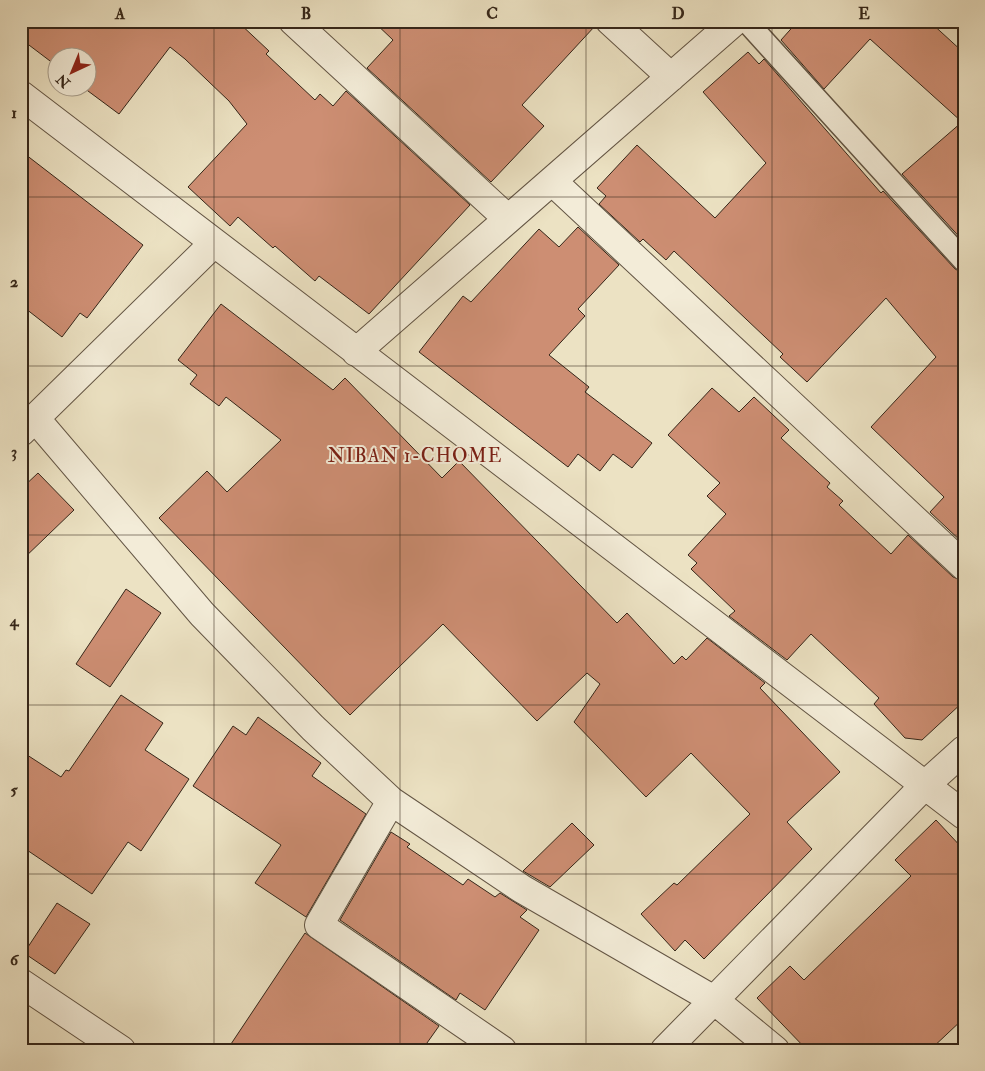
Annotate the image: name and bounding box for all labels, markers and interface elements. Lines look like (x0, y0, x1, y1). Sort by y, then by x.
text: A (114, 4, 126, 24)
text: B (301, 4, 311, 24)
text: C (486, 4, 498, 24)
text: D (671, 4, 685, 24)
text: E (858, 4, 870, 24)
north arrow (48, 48, 98, 98)
text: N (53, 70, 74, 92)
text: 1 (11, 103, 17, 123)
text: 2 (10, 272, 18, 292)
text: 3 (11, 442, 17, 462)
district label: NIBAN 1-CHOME (328, 444, 502, 468)
text: 4 (9, 611, 20, 631)
text: 5 (10, 780, 18, 800)
text: 6 (10, 950, 20, 970)

